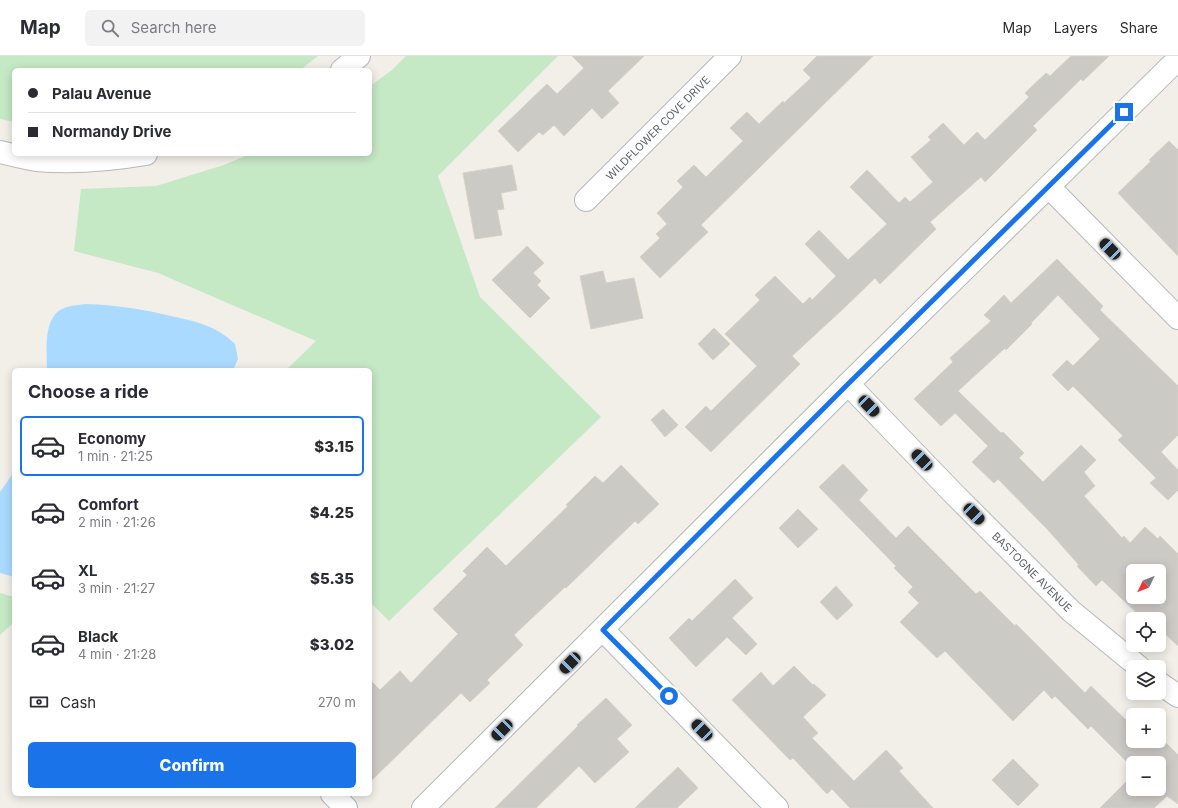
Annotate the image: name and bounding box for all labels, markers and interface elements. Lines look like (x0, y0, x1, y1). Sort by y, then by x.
search box (85, 10, 365, 46)
text: Map (20, 16, 61, 39)
icon: search (99, 17, 121, 39)
text: Search here (131, 18, 216, 37)
text: Map (1003, 19, 1032, 36)
text: Layers (1054, 19, 1098, 36)
text: Share (1120, 19, 1158, 36)
street label: WILDFLOWER COVE DRIVE (603, 73, 713, 183)
text: Palau Avenue (52, 84, 151, 103)
route end (1115, 103, 1133, 121)
text: Normandy Drive (52, 122, 172, 141)
car (1097, 236, 1123, 262)
text: Choose a ride (28, 381, 149, 402)
car (856, 393, 882, 419)
icon: car (30, 428, 66, 464)
text: Economy (78, 429, 146, 448)
text: $3.15 (314, 437, 354, 456)
car (909, 447, 935, 473)
text: 1 min · 21:25 (78, 448, 153, 464)
icon: car (30, 494, 66, 530)
text: Comfort (78, 495, 139, 514)
car (961, 501, 987, 527)
text: $4.25 (310, 503, 354, 522)
text: 2 min · 21:26 (78, 514, 156, 530)
street label: BASTOGNE AVENUE (989, 529, 1075, 615)
icon: car (30, 560, 66, 596)
text: XL (78, 561, 98, 580)
north arrow (1126, 564, 1166, 604)
map controls (1126, 564, 1166, 796)
text: $5.35 (310, 569, 354, 588)
text: 3 min · 21:27 (78, 580, 155, 596)
button: locate (1126, 612, 1166, 652)
icon: car (30, 626, 66, 662)
text: Black (78, 627, 118, 646)
text: $3.02 (310, 635, 354, 654)
text: 4 min · 21:28 (78, 646, 156, 662)
car (557, 650, 583, 676)
button: layers (1126, 660, 1166, 700)
route start (660, 687, 678, 705)
icon: cash (28, 691, 50, 713)
text: Cash (60, 693, 96, 712)
text: 270 m (318, 694, 356, 710)
button: + (1126, 708, 1166, 748)
car (489, 717, 515, 743)
car (689, 717, 715, 743)
button: Confirm (28, 742, 356, 788)
button: − (1126, 756, 1166, 796)

